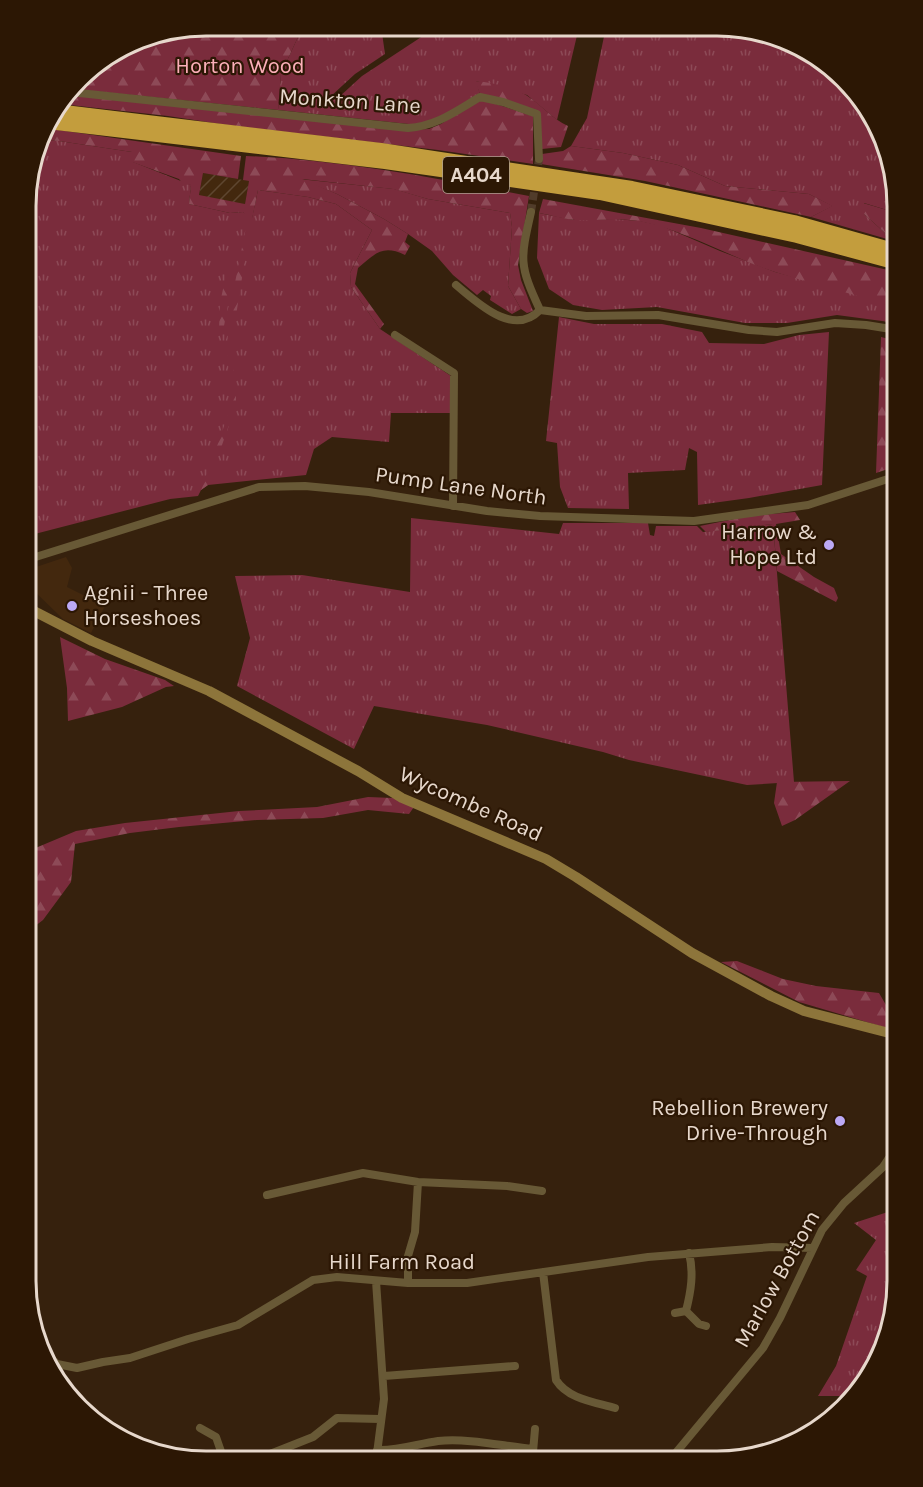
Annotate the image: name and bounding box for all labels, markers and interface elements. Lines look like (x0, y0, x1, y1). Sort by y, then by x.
park label: Horton Wood (175, 53, 305, 79)
street label: Monkton Lane (278, 83, 422, 119)
road number: A404 (443, 157, 509, 193)
street label: Pump Lane North (374, 461, 548, 511)
place label: Harrow & Hope Ltd (721, 519, 817, 570)
marker: Harrow & Hope Ltd (822, 538, 836, 552)
place label: Agnii - Three Horseshoes (84, 580, 208, 631)
marker: Agnii - Three Horseshoes (65, 599, 79, 613)
street label: Wycombe Road (395, 761, 547, 847)
place label: Rebellion Brewery Drive-Through (651, 1095, 828, 1146)
marker: Rebellion Brewery Drive-Through (833, 1114, 847, 1128)
street label: Marlow Bottom (729, 1206, 825, 1352)
street label: Hill Farm Road (329, 1249, 475, 1275)

